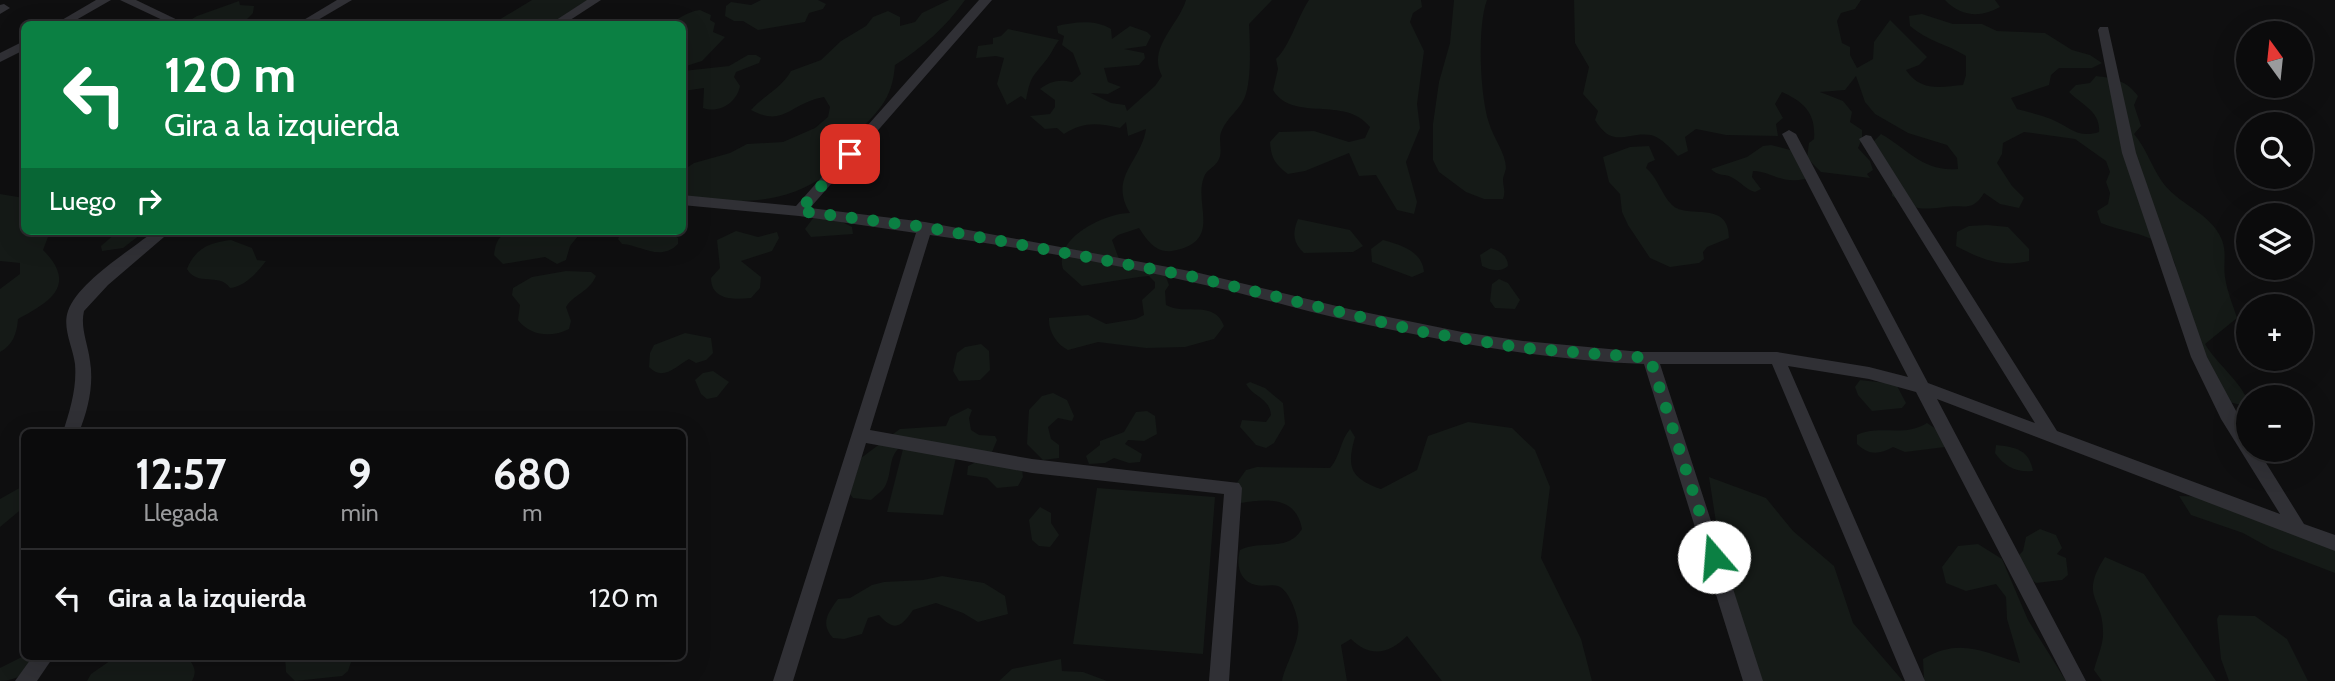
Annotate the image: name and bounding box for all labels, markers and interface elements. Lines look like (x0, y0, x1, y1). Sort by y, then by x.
north arrow (2236, 21, 2314, 98)
map controls (2236, 21, 2313, 462)
text: 120 m (164, 45, 296, 104)
icon: left (49, 49, 140, 140)
text: Gira a la izquierda (164, 105, 399, 144)
button: search (2236, 112, 2313, 189)
pin (820, 124, 880, 184)
icon: arrive (831, 135, 869, 173)
icon: right (130, 182, 168, 220)
text: Luego (49, 185, 116, 217)
button: layers (2236, 203, 2313, 280)
button: + (2236, 294, 2313, 371)
button: − (2236, 385, 2313, 462)
text: 12:57 (135, 448, 226, 500)
text: 9 (348, 448, 371, 500)
text: 680 (493, 448, 572, 500)
text: Llegada (143, 499, 218, 527)
text: min (341, 499, 379, 527)
text: m (522, 499, 542, 527)
position arrow (1677, 520, 1751, 594)
icon: left (49, 579, 87, 617)
text: Gira a la izquierda (108, 582, 306, 614)
text: 120 m (589, 582, 658, 614)

